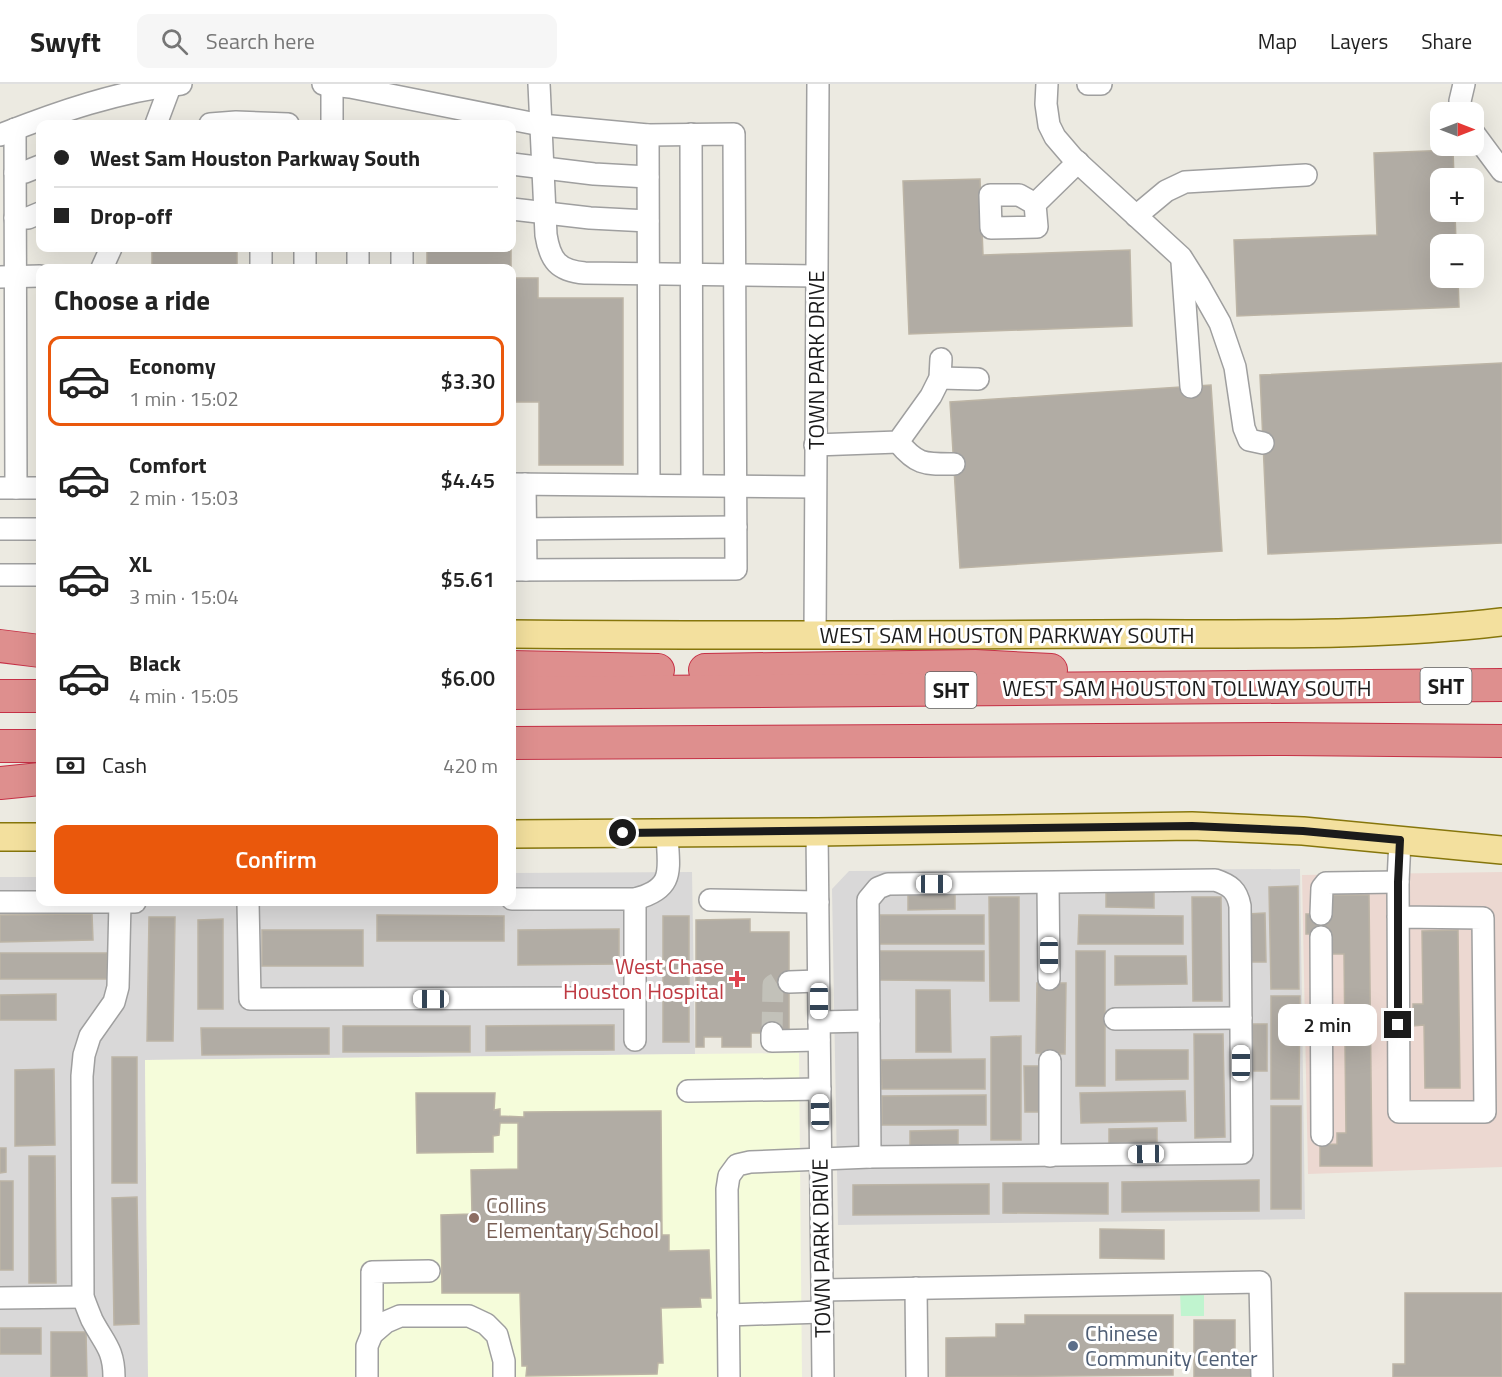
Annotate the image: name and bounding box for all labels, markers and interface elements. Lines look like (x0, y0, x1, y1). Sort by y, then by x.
search box (137, 14, 557, 68)
text: Swyft (30, 20, 101, 63)
text: Search here (206, 24, 315, 58)
icon: search (158, 25, 191, 58)
text: Map (1258, 25, 1297, 57)
text: Layers (1330, 25, 1388, 57)
text: Share (1421, 25, 1472, 57)
north arrow (1430, 102, 1484, 156)
map controls (1430, 102, 1484, 288)
text: West Sam Houston Parkway South (90, 141, 420, 175)
button: + (1430, 168, 1484, 222)
text: Drop-off (90, 199, 172, 233)
button: − (1430, 234, 1484, 288)
street label: TOWN PARK DRIVE (799, 270, 833, 450)
text: Choose a ride (54, 279, 210, 320)
text: Economy (129, 349, 216, 383)
icon: car (57, 354, 111, 408)
text: $3.30 (440, 364, 495, 398)
text: 1 min · 15:02 (129, 383, 239, 414)
text: Comfort (129, 448, 207, 482)
icon: car (57, 453, 111, 507)
text: $4.45 (440, 463, 495, 497)
text: 2 min · 15:03 (129, 482, 239, 513)
text: XL (129, 547, 152, 581)
icon: car (57, 552, 111, 606)
text: $5.61 (440, 562, 495, 596)
text: 3 min · 15:04 (129, 581, 239, 612)
street label: WEST SAM HOUSTON PARKWAY SOUTH (819, 618, 1195, 652)
text: Black (129, 646, 181, 680)
icon: car (57, 651, 111, 705)
text: $6.00 (440, 661, 495, 695)
road number: SHT (1420, 668, 1472, 704)
street label: WEST SAM HOUSTON TOLLWAY SOUTH (1002, 671, 1372, 705)
road number: SHT (926, 672, 976, 708)
text: 4 min · 15:05 (129, 680, 239, 711)
text: Cash (102, 748, 147, 782)
icon: cash (54, 749, 87, 782)
text: 420 m (443, 750, 498, 781)
route start (609, 819, 636, 846)
button: Confirm (54, 825, 498, 894)
car (916, 875, 952, 893)
car (1040, 937, 1058, 973)
place label: West Chase Houston Hospital (563, 949, 724, 1008)
marker: West Chase Houston Hospital (728, 970, 746, 988)
car (810, 983, 828, 1019)
car (413, 990, 449, 1008)
callout: 2 min (1278, 1004, 1377, 1046)
text: 2 min (1303, 1009, 1352, 1040)
route end (1384, 1011, 1411, 1038)
car (1232, 1045, 1250, 1081)
car (811, 1094, 829, 1130)
car (1128, 1145, 1164, 1163)
street label: TOWN PARK DRIVE (802, 1158, 840, 1338)
place label: Collins Elementary School (486, 1188, 659, 1247)
marker: Collins Elementary School (467, 1211, 481, 1225)
place label: Chinese Community Center (1085, 1316, 1258, 1375)
marker: Chinese Community Center (1066, 1339, 1080, 1353)

